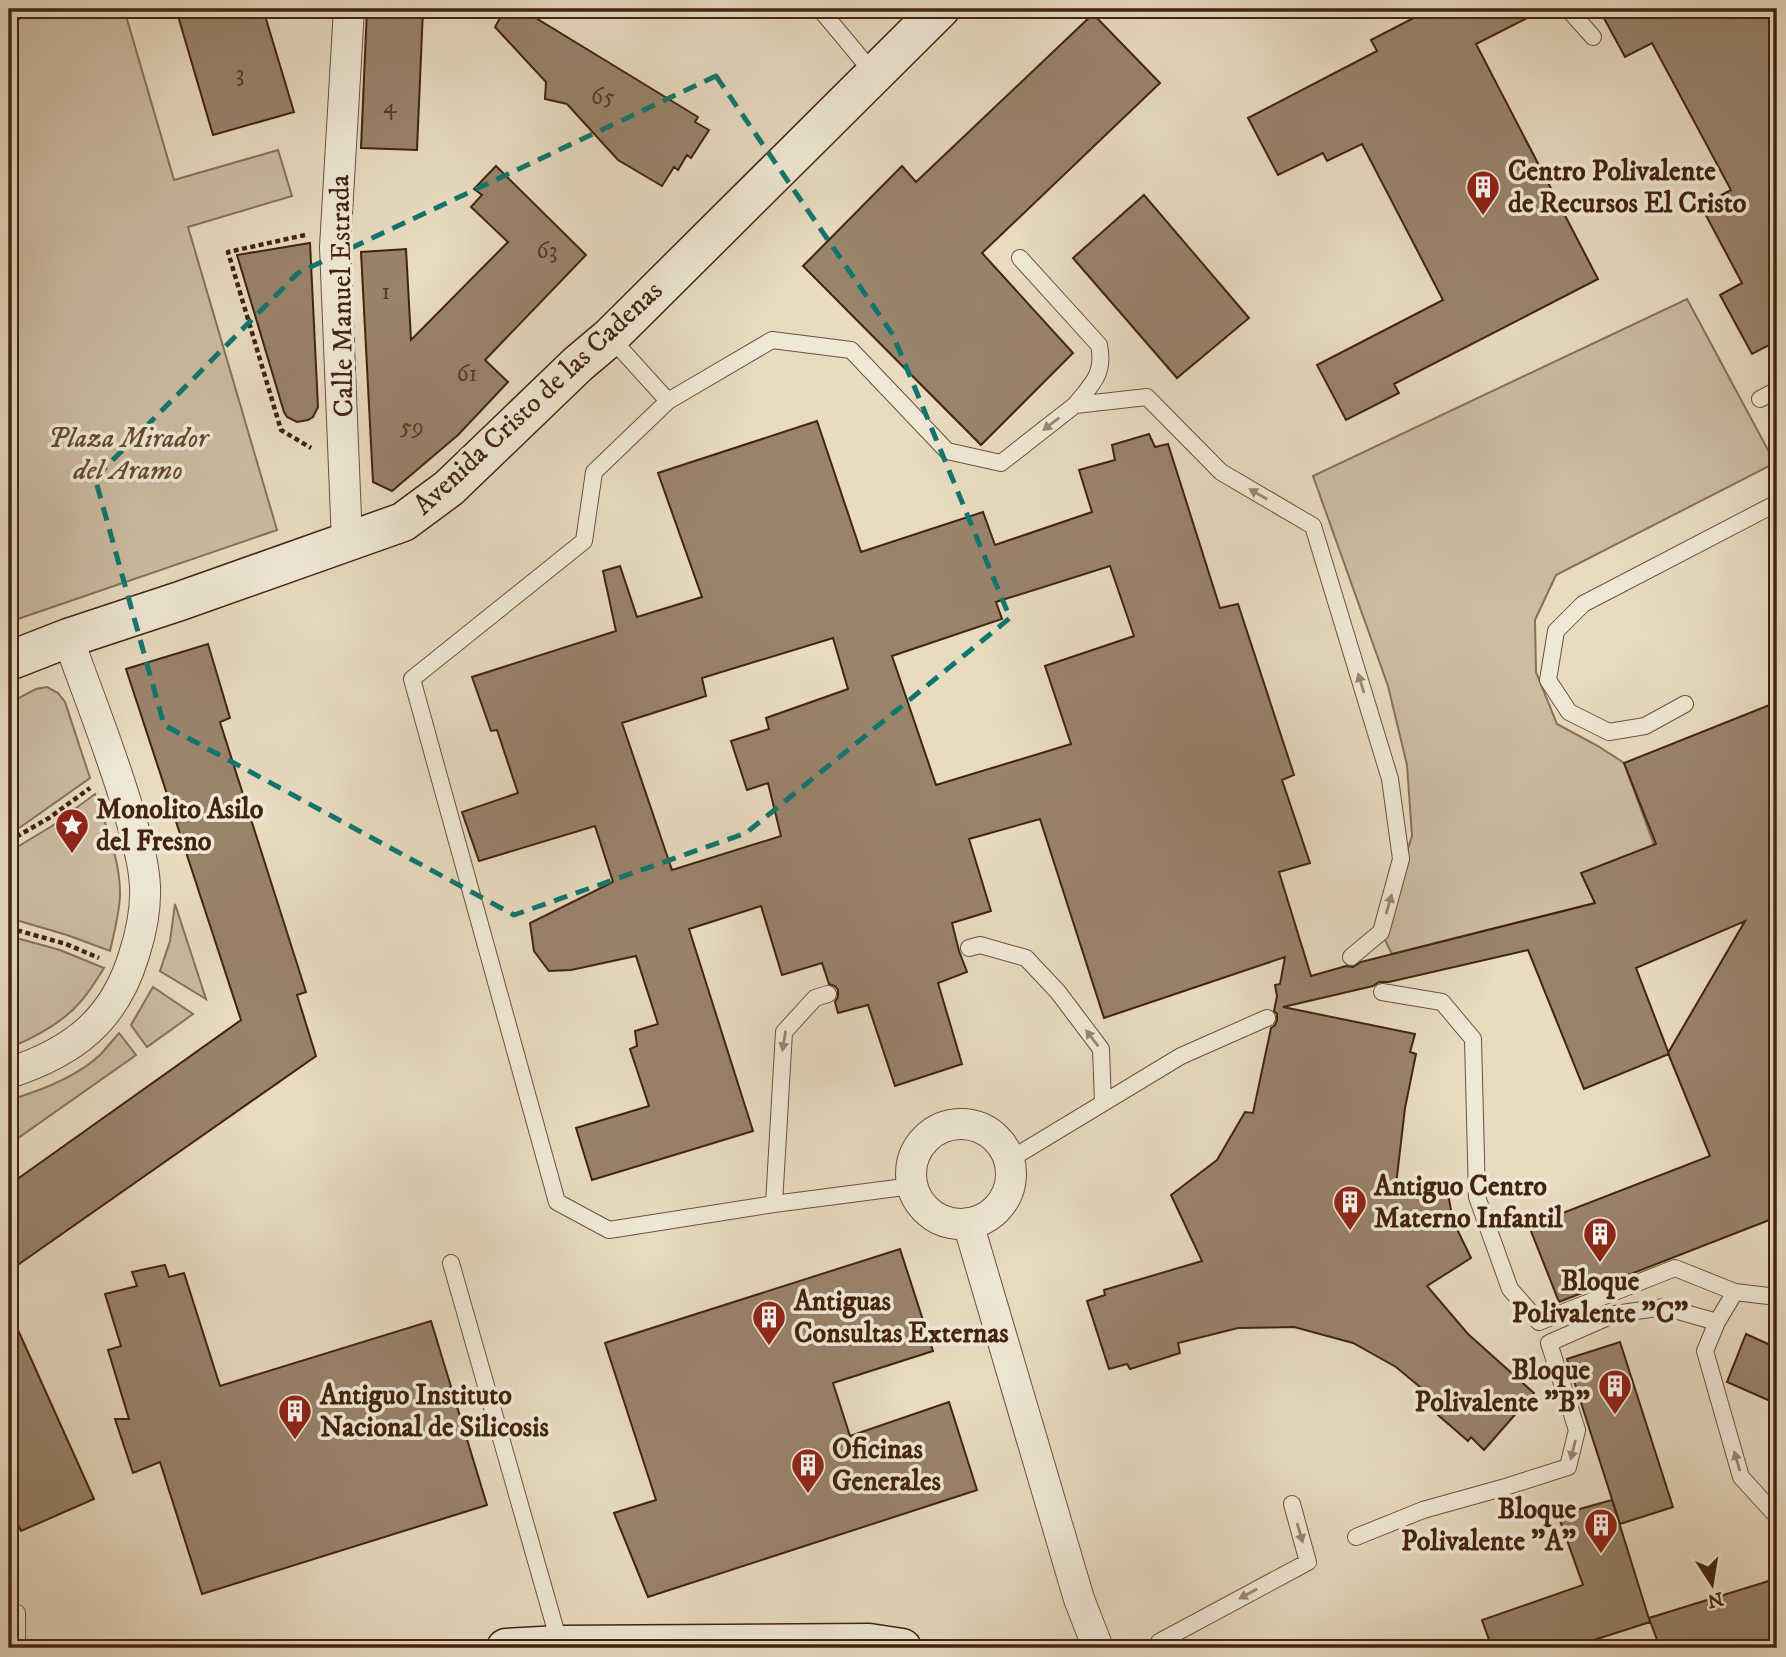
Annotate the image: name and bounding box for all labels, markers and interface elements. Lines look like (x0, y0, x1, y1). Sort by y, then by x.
house number: 3 (236, 59, 244, 89)
house number: 65 (591, 82, 615, 112)
house number: 4 (383, 91, 398, 121)
place label: Centro Polivalente de Recursos El Cristo (1508, 154, 1747, 221)
building icon: Centro Polivalente de Recursos El Cristo (1464, 168, 1502, 217)
street label: Calle Manuel Estrada (322, 174, 362, 418)
house number: 63 (536, 236, 558, 266)
street label: Avenida Cristo de las Cadenas (406, 273, 670, 523)
house number: 1 (382, 277, 390, 307)
house number: 61 (456, 359, 478, 389)
house number: 59 (400, 412, 424, 442)
one-way arrow (1042, 417, 1060, 432)
park label: Plaza Mirador del Aramo (48, 421, 210, 488)
one-way arrow (1249, 488, 1268, 500)
one-way arrow (1355, 672, 1365, 693)
place label: Monolito Asilo del Fresno (96, 792, 264, 859)
place icon: Monolito Asilo del Fresno (53, 806, 91, 855)
one-way arrow (1384, 893, 1394, 914)
one-way arrow (1085, 1029, 1100, 1047)
one-way arrow (778, 1030, 789, 1052)
place label: Antiguo Centro Materno Infantil (1373, 1169, 1563, 1236)
building icon: Antiguo Centro Materno Infantil (1331, 1183, 1369, 1232)
building icon: Bloque Polivalente "C" (1581, 1215, 1619, 1264)
place label: Bloque Polivalente "C" (1512, 1264, 1688, 1331)
place label: Antiguas Consultas Externas (793, 1284, 1009, 1351)
building icon: Antiguas Consultas Externas (750, 1298, 788, 1347)
place label: Bloque Polivalente "B" (1414, 1353, 1590, 1420)
building icon: Bloque Polivalente "B" (1596, 1367, 1634, 1416)
place label: Antiguo Instituto Nacional de Silicosis (319, 1378, 549, 1445)
building icon: Antiguo Instituto Nacional de Silicosis (276, 1392, 314, 1441)
place label: Oficinas Generales (832, 1432, 942, 1499)
one-way arrow (1567, 1439, 1578, 1461)
building icon: Oficinas Generales (789, 1446, 827, 1495)
one-way arrow (1731, 1450, 1741, 1471)
place label: Bloque Polivalente "A" (1401, 1492, 1576, 1559)
building icon: Bloque Polivalente "A" (1582, 1506, 1620, 1555)
one-way arrow (1295, 1523, 1305, 1544)
north arrow (1678, 1548, 1748, 1618)
text: N (1705, 1586, 1725, 1612)
one-way arrow (1238, 1589, 1258, 1600)

